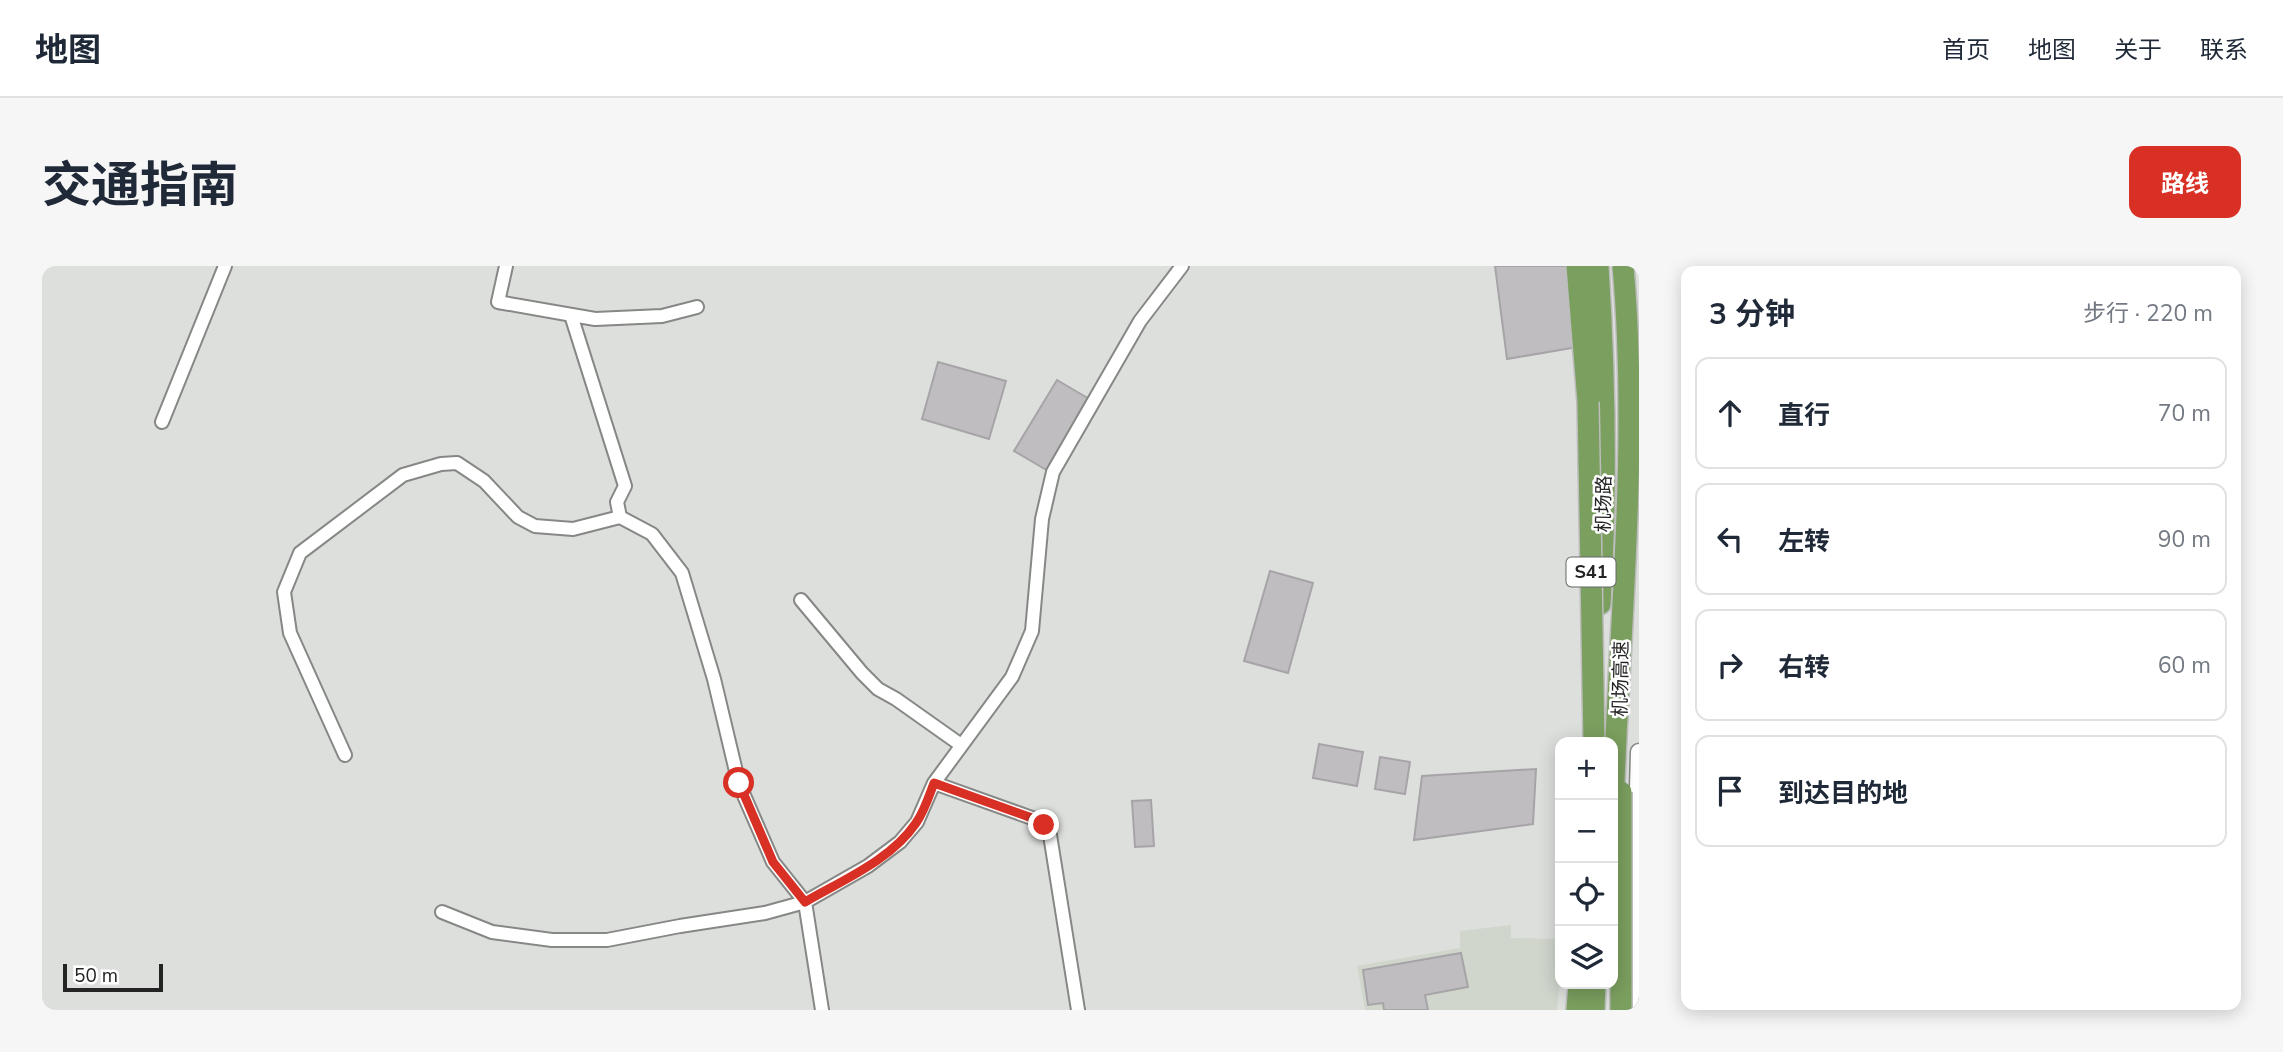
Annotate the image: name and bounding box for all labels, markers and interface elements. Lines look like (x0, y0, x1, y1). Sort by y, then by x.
text: 地图 (35, 28, 101, 73)
text: 首页 (1942, 34, 1990, 66)
text: 地图 (2028, 34, 2076, 66)
text: 关于 (2114, 34, 2162, 66)
text: 联系 (2200, 34, 2248, 66)
button: 路线 (2129, 146, 2241, 218)
text: 交通指南 (42, 152, 238, 219)
text: 3 分钟 (1709, 294, 1795, 335)
text: 步行 · 220 m (2083, 298, 2213, 329)
icon: ahead (1711, 394, 1749, 432)
text: 直行 (1778, 398, 1830, 433)
text: 70 m (2158, 398, 2211, 429)
street label: 机场路 (1591, 475, 1617, 533)
icon: left (1711, 520, 1749, 558)
text: 左转 (1778, 524, 1830, 559)
text: 90 m (2158, 524, 2211, 555)
road number: S41 (1566, 558, 1616, 586)
street label: 机场高速 (1607, 641, 1635, 717)
icon: right (1711, 646, 1749, 684)
text: 右转 (1778, 650, 1830, 685)
text: 60 m (2158, 650, 2211, 681)
map controls (1555, 737, 1618, 989)
button: + (1555, 737, 1618, 800)
route start (723, 767, 754, 798)
icon: arrive (1711, 772, 1749, 810)
text: 到达目的地 (1778, 776, 1908, 811)
button: − (1555, 800, 1618, 863)
route end (1028, 809, 1059, 840)
button: locate (1555, 863, 1618, 926)
button: layers (1555, 926, 1618, 989)
scale bar (63, 961, 163, 993)
text: 50 m (74, 963, 118, 989)

